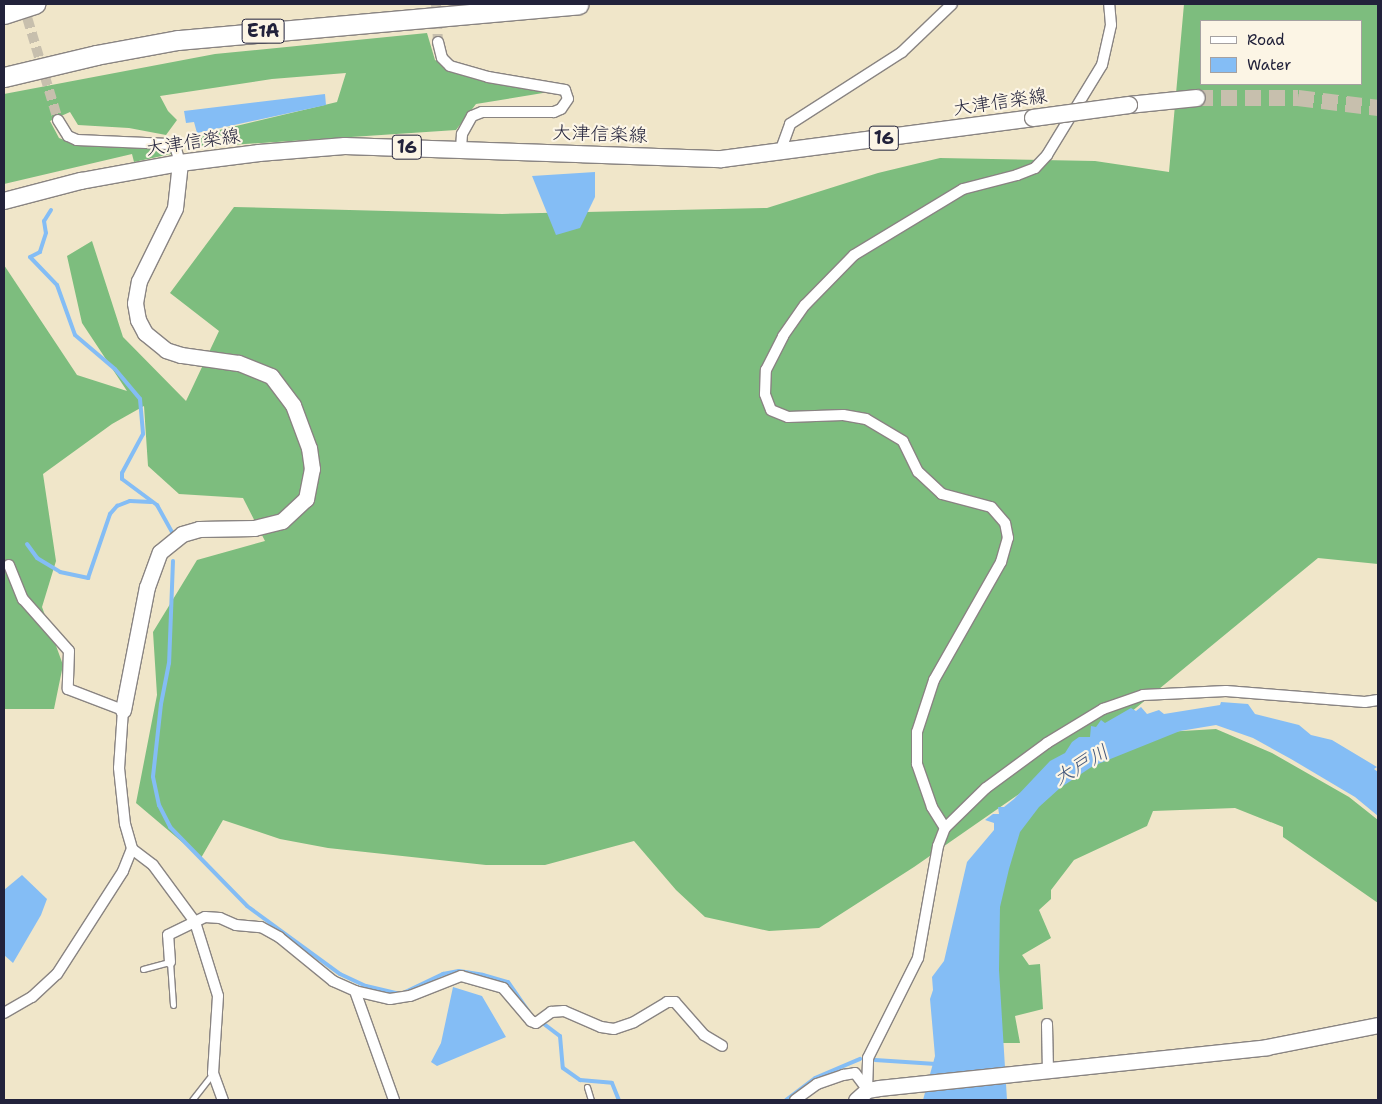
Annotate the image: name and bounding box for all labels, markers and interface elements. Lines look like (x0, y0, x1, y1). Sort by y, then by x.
road number: E1A (240, 16, 286, 46)
legend (1200, 20, 1362, 85)
text: Road (1247, 30, 1285, 50)
text: Water (1247, 55, 1291, 75)
street label: 大津信楽線 (951, 84, 1049, 120)
street label: 大津信楽線 (552, 121, 648, 147)
road number: 16 (868, 122, 900, 154)
street label: 大津信楽線 (144, 124, 242, 160)
road number: 16 (391, 132, 423, 162)
water label: 大戸川 (1049, 740, 1113, 790)

